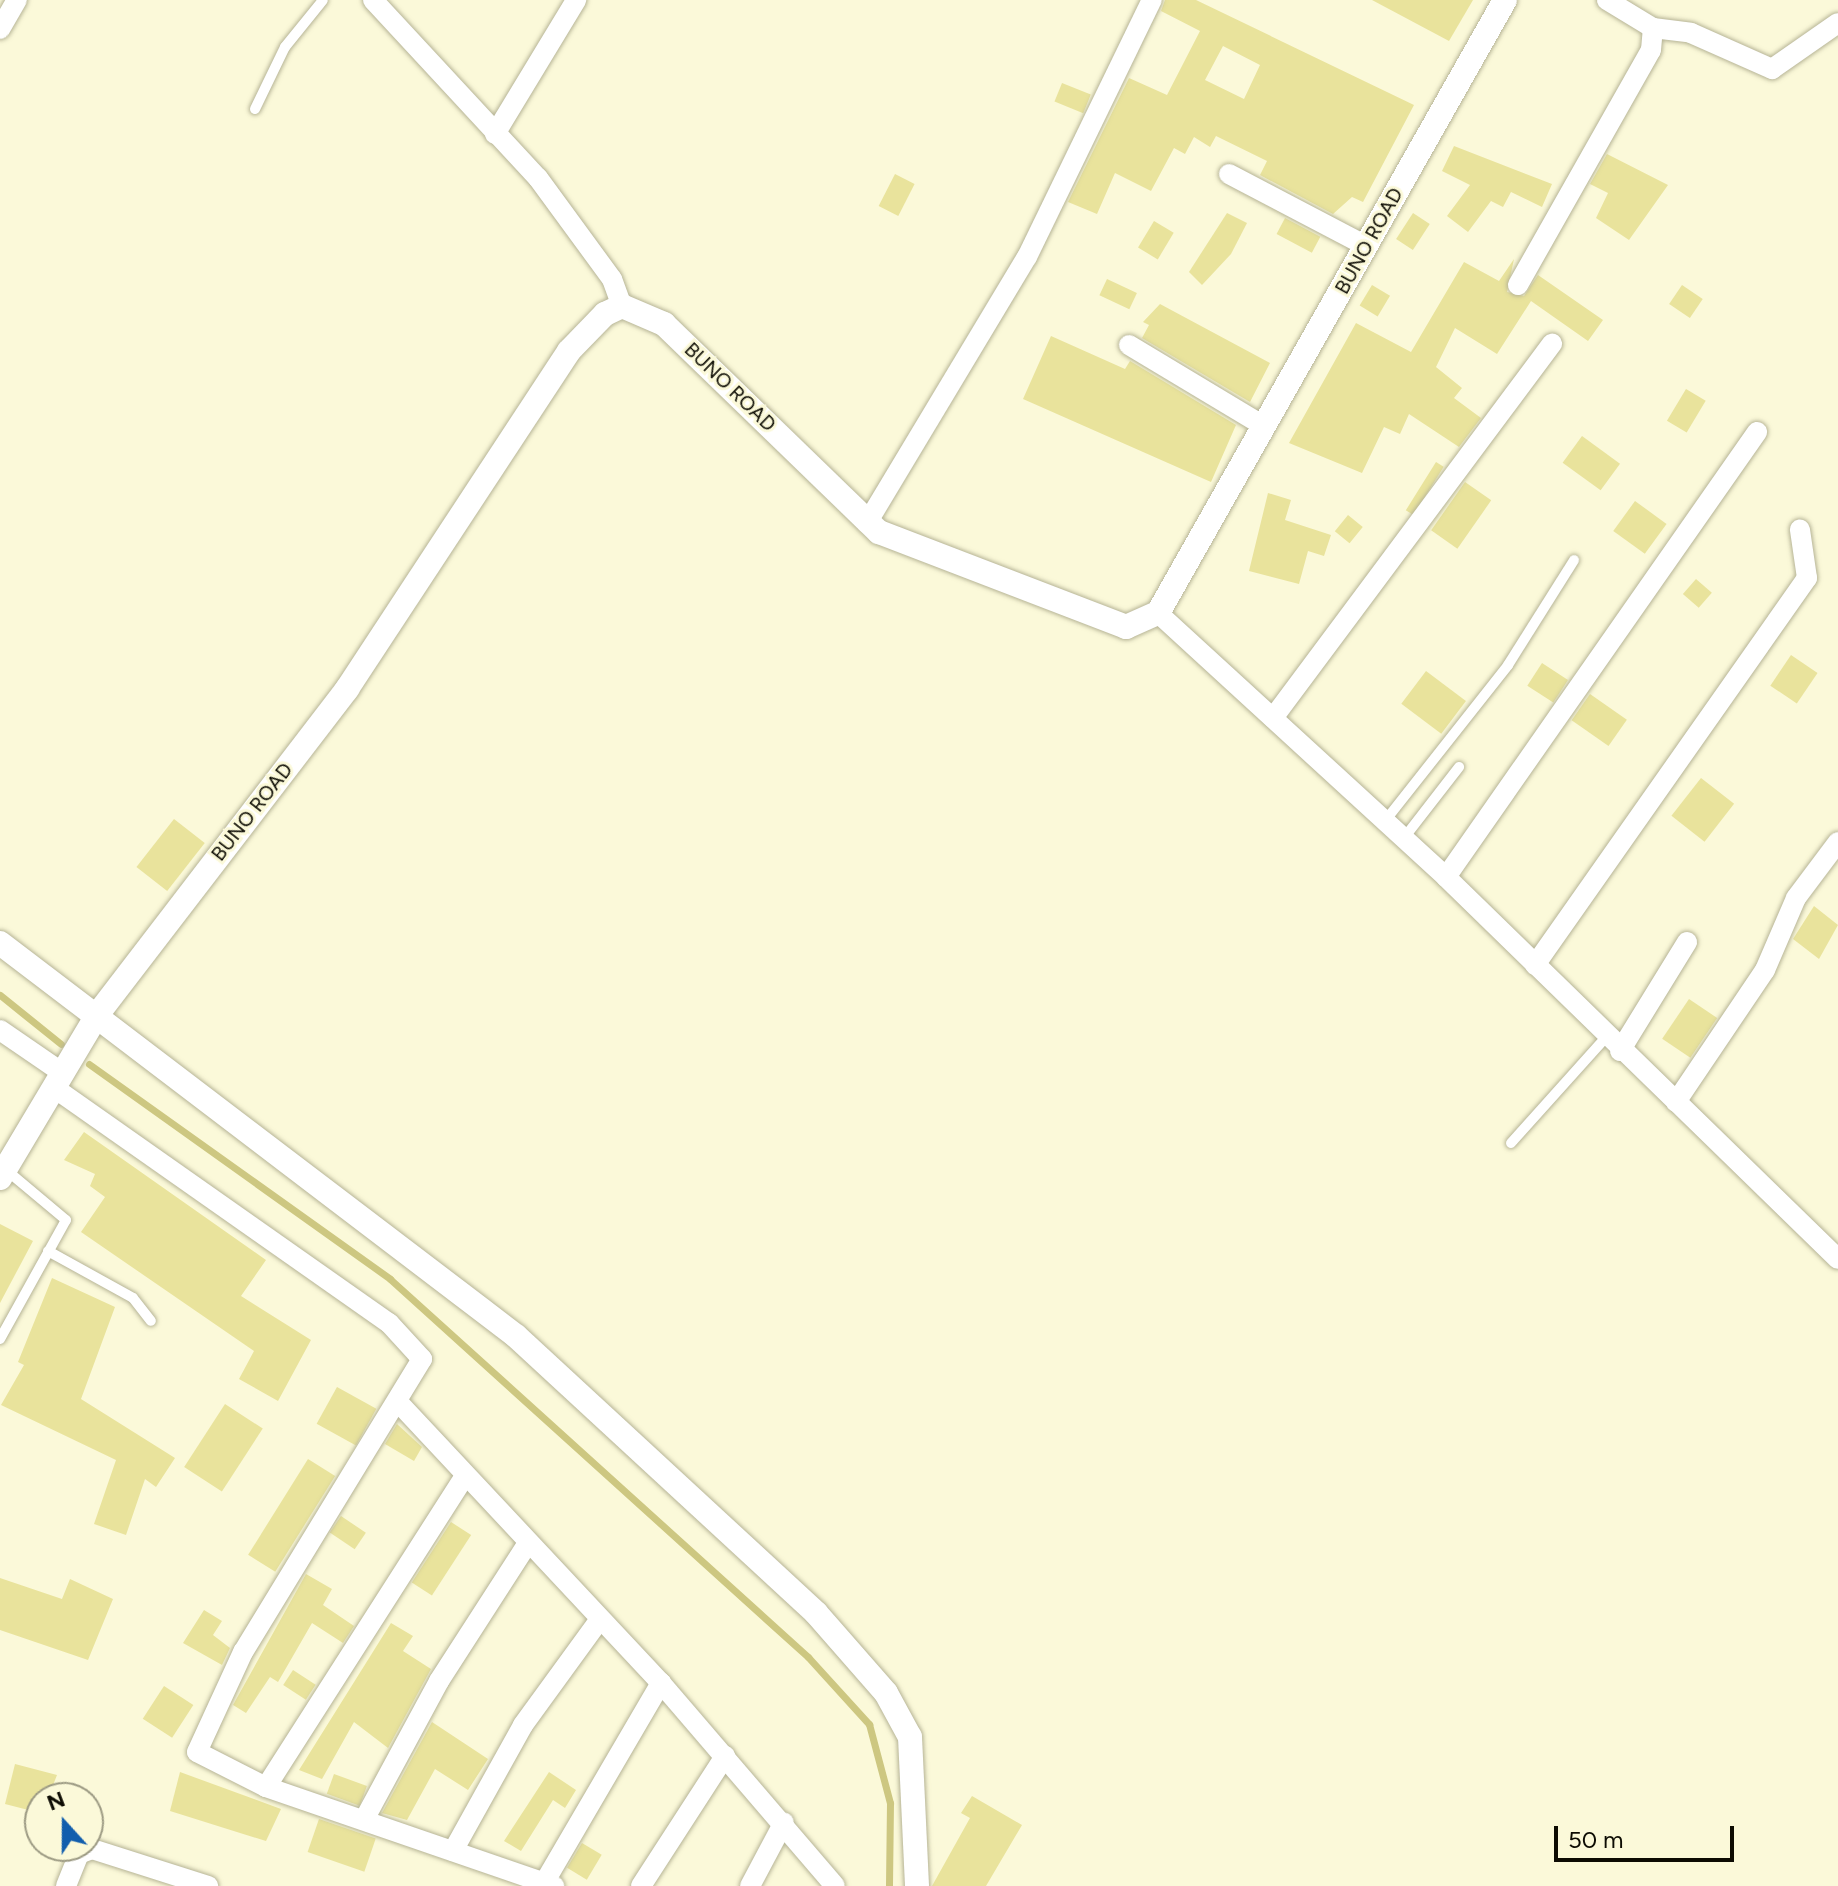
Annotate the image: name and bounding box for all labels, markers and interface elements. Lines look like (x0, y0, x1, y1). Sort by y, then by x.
street label: BUNO ROAD (1330, 184, 1408, 298)
street label: BUNO ROAD (679, 338, 781, 436)
street label: BUNO ROAD (206, 758, 298, 866)
north arrow (24, 1782, 104, 1862)
text: N (43, 1785, 69, 1817)
scale bar (1558, 1810, 1738, 1860)
text: 50 m (1568, 1825, 1624, 1854)

